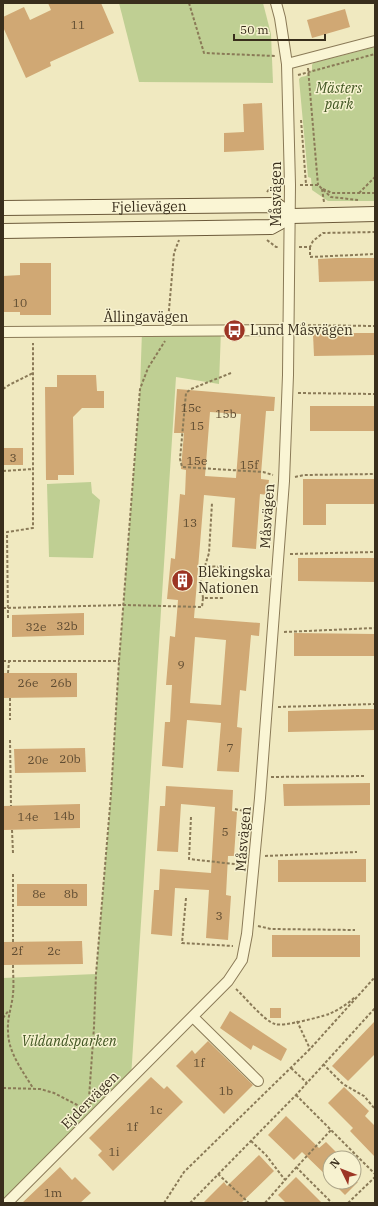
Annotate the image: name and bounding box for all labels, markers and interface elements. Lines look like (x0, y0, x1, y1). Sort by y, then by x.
scale bar (234, 16, 325, 42)
house number: 11 (71, 17, 85, 32)
text: 50 m (240, 22, 269, 37)
park label: Mästers park (315, 79, 363, 113)
street label: Måsvägen (267, 161, 285, 227)
street label: Fjelievägen (111, 197, 187, 216)
house number: 10 (13, 295, 27, 310)
street label: Ällingavägen (103, 308, 189, 326)
bus stop icon: Lund Måsvägen (221, 317, 247, 343)
place label: Lund Måsvägen (250, 321, 353, 339)
house number: 15c (181, 400, 201, 415)
house number: 15b (215, 406, 237, 421)
house number: 15 (190, 418, 204, 433)
house number: 3 (9, 450, 17, 465)
house number: 15e (187, 453, 207, 468)
house number: 15f (240, 457, 259, 472)
street label: Måsvägen (256, 483, 278, 549)
house number: 13 (183, 515, 197, 530)
place label: Blekingska Nationen (198, 563, 271, 597)
building icon: Blekingska Nationen (170, 567, 196, 593)
house number: 32b (56, 618, 78, 633)
house number: 32e (26, 619, 46, 634)
house number: 9 (177, 657, 185, 672)
house number: 26e (18, 675, 38, 690)
house number: 26b (50, 675, 72, 690)
house number: 7 (226, 740, 234, 755)
house number: 20b (59, 751, 81, 766)
house number: 20e (28, 752, 48, 767)
street label: Måsvägen (231, 806, 255, 872)
house number: 14b (53, 808, 75, 823)
house number: 14e (18, 809, 38, 824)
house number: 5 (221, 824, 229, 839)
house number: 8e (32, 886, 46, 901)
house number: 8b (64, 886, 78, 901)
house number: 3 (215, 908, 223, 923)
house number: 2f (11, 943, 24, 958)
house number: 2c (47, 943, 61, 958)
park label: Vildandsparken (21, 1032, 117, 1050)
house number: 1f (193, 1055, 206, 1070)
street label: Ejdervägen (57, 1067, 123, 1133)
house number: 1b (219, 1083, 233, 1098)
house number: 1c (149, 1102, 163, 1117)
house number: 1f (126, 1119, 139, 1134)
house number: 1i (109, 1144, 120, 1159)
north arrow (322, 1150, 362, 1190)
text: N (327, 1155, 343, 1171)
house number: 1m (44, 1185, 63, 1200)

